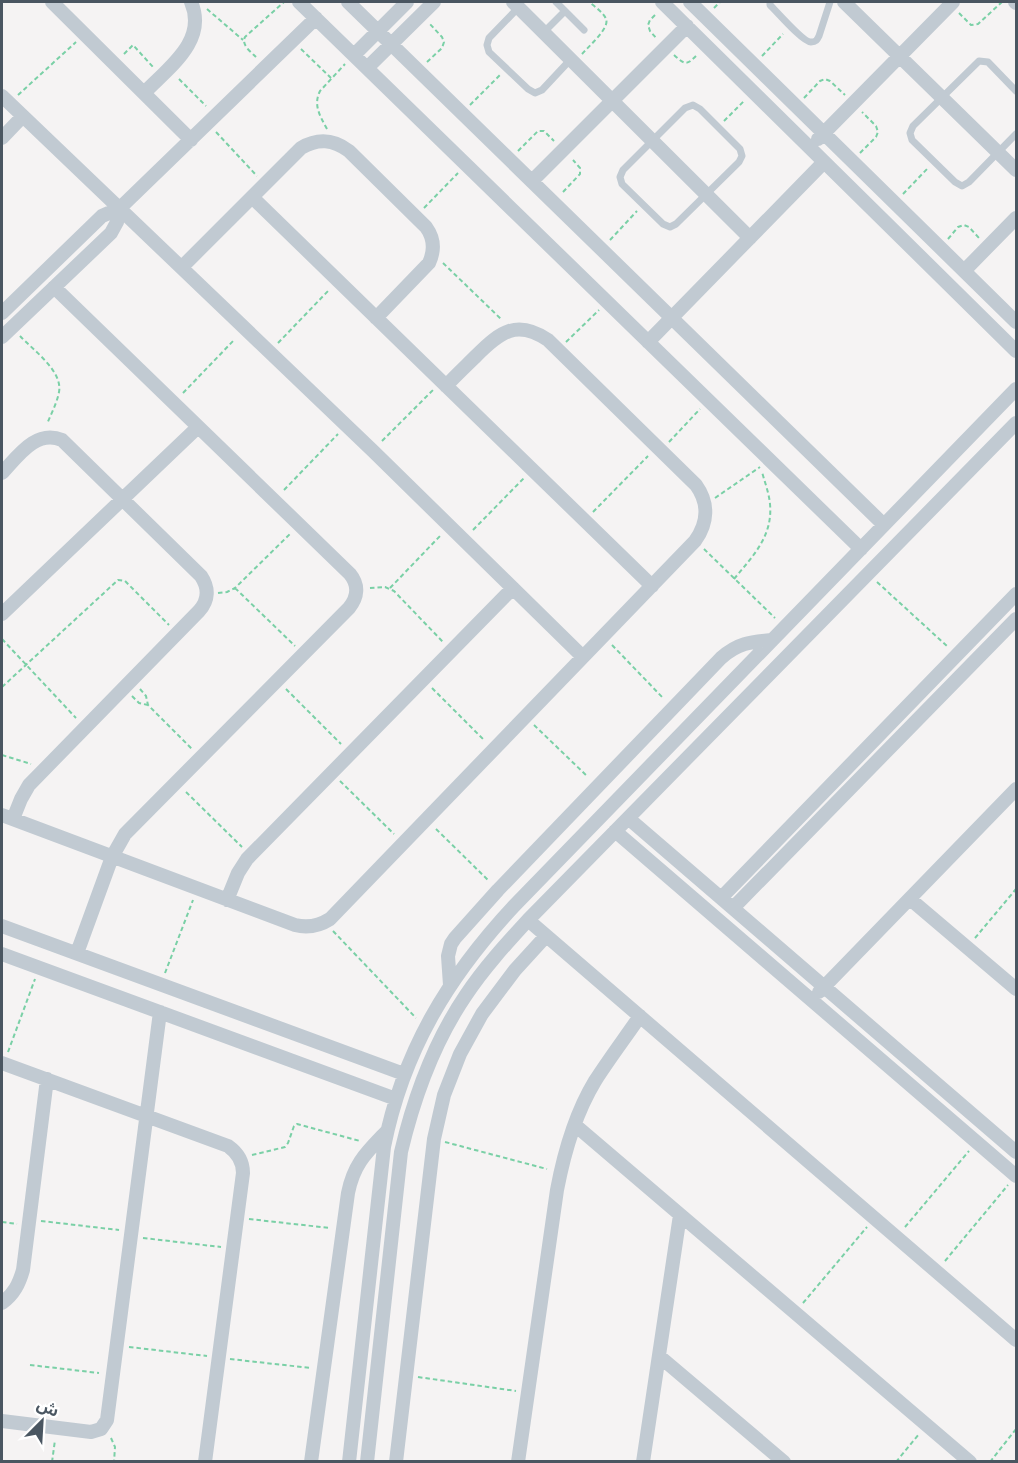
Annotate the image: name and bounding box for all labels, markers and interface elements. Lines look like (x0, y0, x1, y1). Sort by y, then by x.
north arrow (12, 1391, 72, 1451)
text: ش (34, 1395, 62, 1421)

